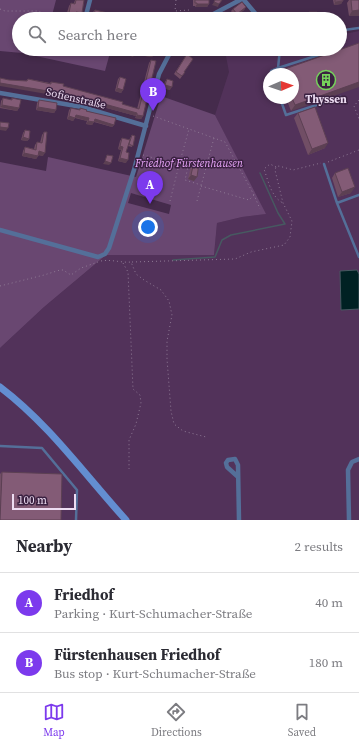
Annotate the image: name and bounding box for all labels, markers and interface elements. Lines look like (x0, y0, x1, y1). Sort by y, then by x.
search box (12, 12, 347, 56)
icon: search (26, 23, 48, 45)
text: Search here (58, 24, 137, 45)
north arrow (263, 68, 299, 104)
building icon: Thyssen (315, 69, 337, 91)
pin: B (140, 78, 166, 111)
street label: Sofienstraße (44, 84, 108, 113)
place label: Thyssen (305, 92, 347, 107)
park label: Friedhof Fürstenhausen (134, 156, 244, 171)
pin: A (137, 171, 163, 204)
your location (138, 217, 158, 237)
scale bar (12, 492, 76, 511)
text: 100 m (18, 493, 47, 508)
text: Nearby (16, 534, 72, 558)
text: 2 results (295, 538, 343, 555)
text: Friedhof (54, 584, 114, 605)
text: A (25, 594, 33, 611)
text: 40 m (315, 594, 343, 611)
text: Parking · Kurt-Schumacher-Straße (54, 605, 253, 622)
text: Fürstenhausen Friedhof (54, 644, 220, 665)
text: B (25, 654, 33, 671)
text: 180 m (309, 654, 343, 671)
text: Bus stop · Kurt-Schumacher-Straße (54, 665, 256, 682)
tab: Map (43, 701, 65, 740)
tab: Directions (151, 701, 202, 740)
tab: Saved (288, 701, 316, 740)

